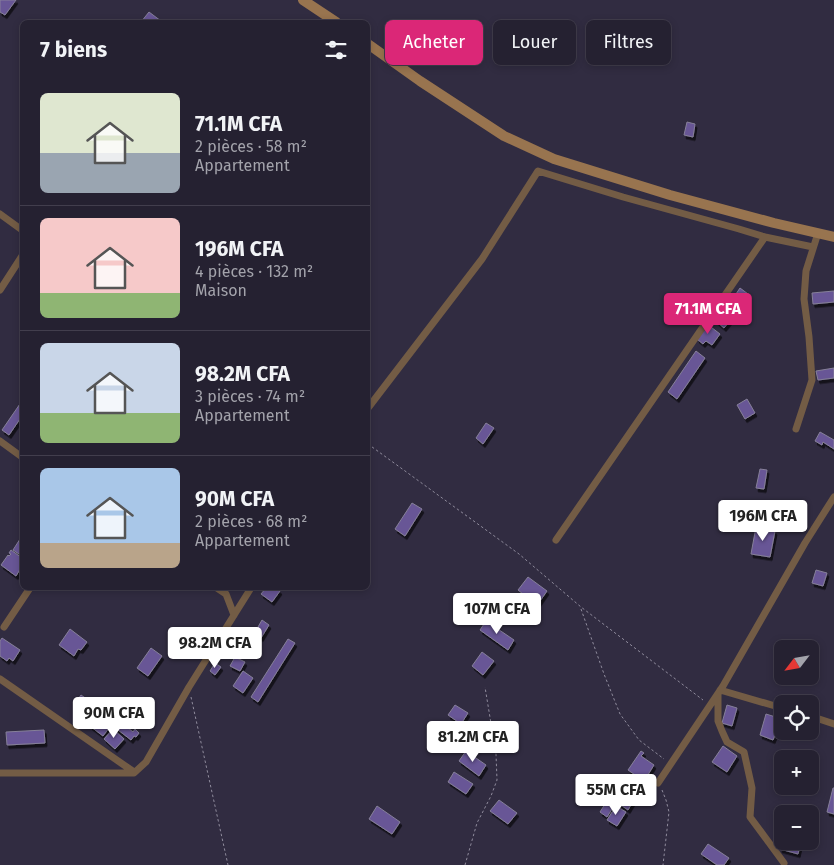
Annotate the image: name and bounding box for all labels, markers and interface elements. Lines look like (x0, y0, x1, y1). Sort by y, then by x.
chip: Acheter (385, 20, 483, 65)
chip: Louer (493, 20, 576, 65)
chip: Filtres (586, 20, 671, 65)
icon: filters (322, 36, 350, 64)
text: 7 biens (40, 37, 107, 63)
text: 71.1M CFA (195, 111, 282, 137)
icon: home (80, 113, 140, 173)
text: 2 pièces · 58 m² (195, 137, 307, 156)
text: Appartement (195, 156, 290, 175)
text: 196M CFA (195, 236, 283, 262)
icon: home (80, 238, 140, 298)
text: 4 pièces · 132 m² (195, 262, 313, 281)
text: Maison (195, 281, 247, 300)
pin: 71.1M CFA (651, 292, 765, 335)
text: 71.1M CFA (675, 299, 741, 318)
text: 98.2M CFA (195, 361, 290, 387)
icon: home (80, 363, 140, 423)
text: 3 pièces · 74 m² (195, 387, 305, 406)
text: Appartement (195, 406, 290, 425)
text: 90M CFA (195, 486, 274, 512)
icon: home (80, 488, 140, 548)
pin: 196M CFA (711, 500, 815, 542)
text: 196M CFA (729, 506, 797, 525)
text: 2 pièces · 68 m² (195, 512, 307, 531)
text: Appartement (195, 531, 290, 550)
pin: 107M CFA (445, 592, 549, 635)
text: 107M CFA (464, 599, 530, 618)
pin: 98.2M CFA (158, 626, 272, 669)
text: 98.2M CFA (179, 633, 251, 652)
north arrow (774, 640, 819, 685)
map controls (774, 640, 819, 850)
button: locate (774, 695, 819, 740)
pin: 90M CFA (68, 696, 160, 739)
text: 90M CFA (84, 703, 144, 722)
pin: 81.2M CFA (416, 720, 530, 763)
text: 81.2M CFA (438, 727, 508, 746)
button: + (774, 750, 819, 795)
pin: 55M CFA (570, 774, 662, 816)
text: 55M CFA (586, 780, 646, 799)
button: − (774, 805, 819, 850)

